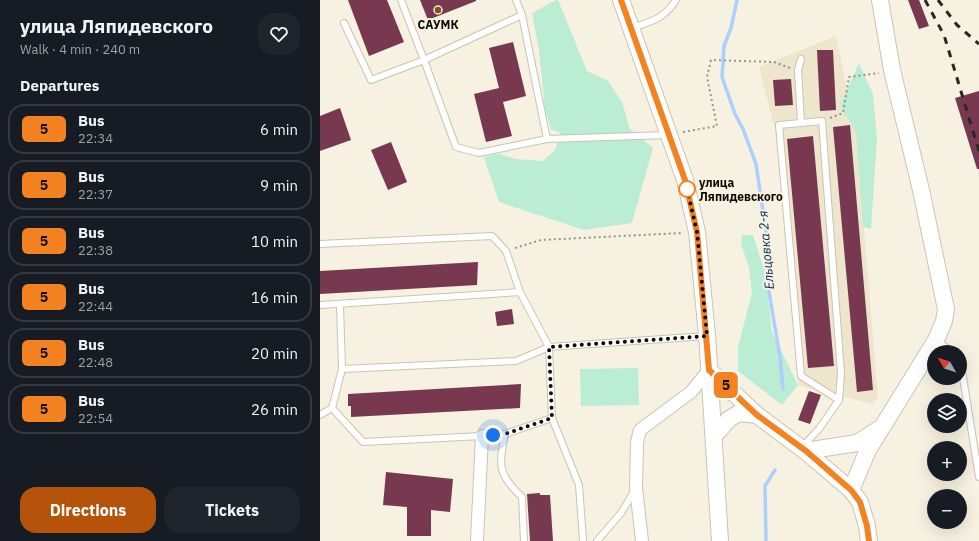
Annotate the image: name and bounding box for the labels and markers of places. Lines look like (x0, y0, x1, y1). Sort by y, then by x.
marker: САУМК (433, 5, 443, 15)
place label: САУМК (417, 17, 459, 32)
place label: улица Ляпидевского (699, 175, 783, 204)
marker: улица Ляпидевского (678, 180, 696, 198)

